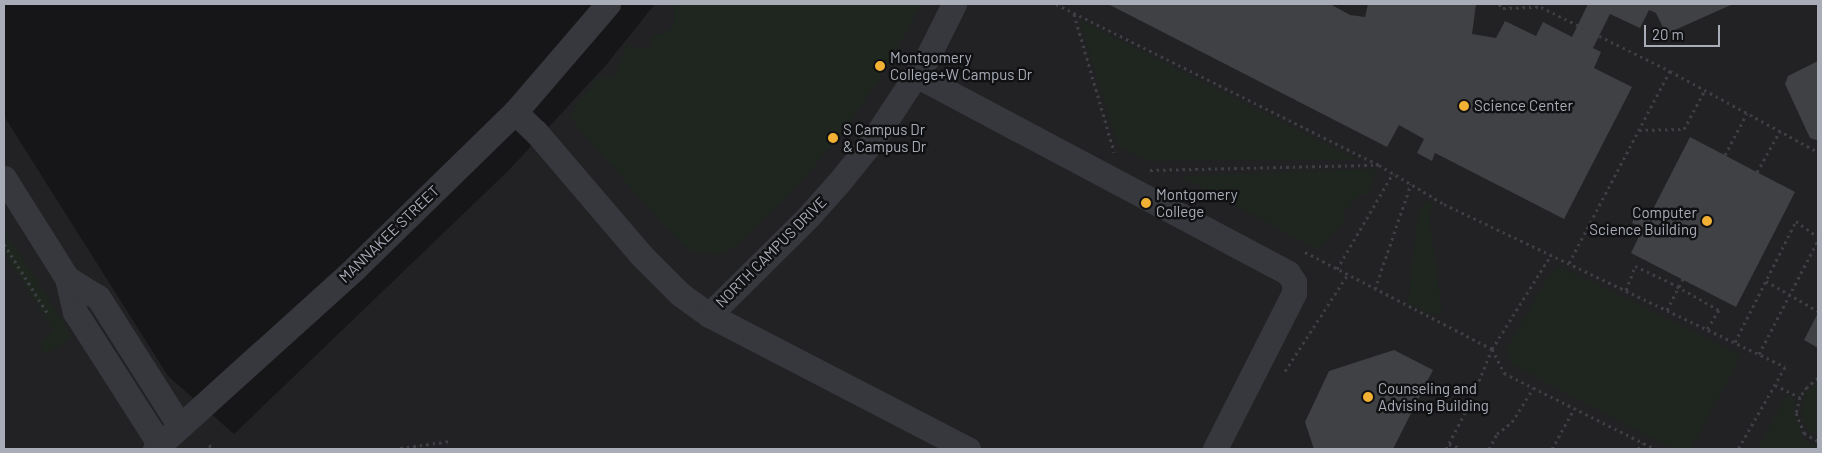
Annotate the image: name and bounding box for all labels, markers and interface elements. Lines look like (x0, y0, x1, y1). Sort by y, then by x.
scale bar (1647, 15, 1723, 47)
text: 20 m (1652, 25, 1684, 43)
place label: Montgomery College+W Campus Dr (890, 48, 1032, 83)
marker: Montgomery College+W Campus Dr (874, 60, 886, 72)
place label: Science Center (1474, 97, 1573, 115)
marker: Science Center (1458, 100, 1470, 112)
place label: S Campus Dr & Campus Dr (843, 120, 926, 155)
marker: S Campus Dr & Campus Dr (827, 132, 839, 144)
street label: MANNAKEE STREET (335, 182, 443, 286)
place label: Montgomery College (1156, 185, 1238, 220)
street label: NORTH CAMPUS DRIVE (712, 193, 830, 311)
marker: Montgomery College (1140, 197, 1152, 209)
place label: Computer Science Building (1589, 203, 1697, 238)
marker: Computer Science Building (1701, 215, 1713, 227)
place label: Counseling and Advising Building (1378, 379, 1489, 414)
marker: Counseling and Advising Building (1362, 391, 1374, 403)

